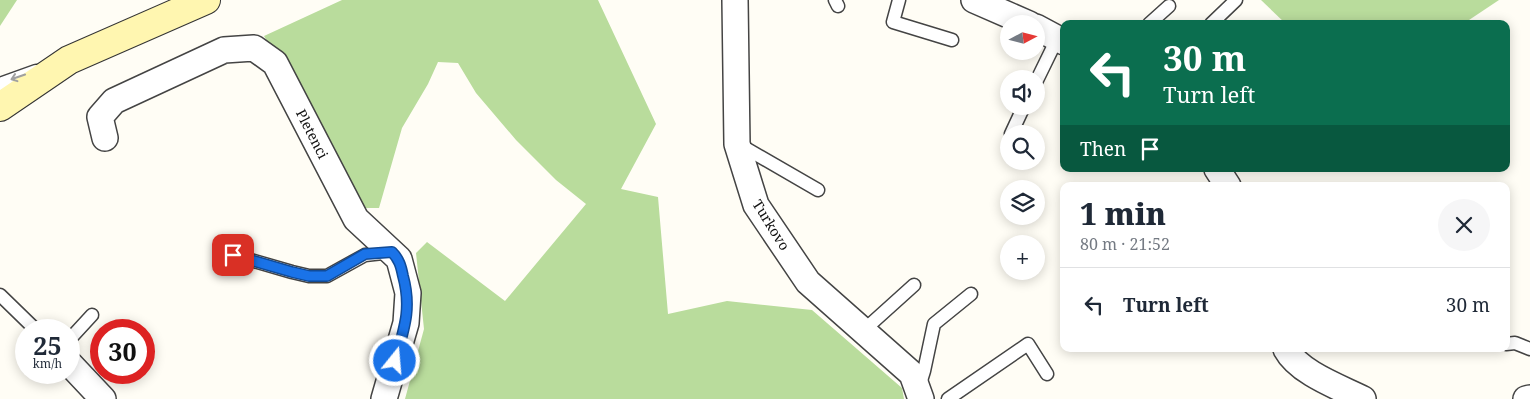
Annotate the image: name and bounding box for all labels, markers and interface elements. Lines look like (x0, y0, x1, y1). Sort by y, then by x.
north arrow (1000, 15, 1045, 60)
map controls (1000, 15, 1045, 280)
text: 30 m (1163, 34, 1246, 81)
icon: left (1080, 40, 1145, 105)
button: sound (1000, 70, 1045, 115)
one-way arrow (10, 73, 26, 83)
text: Turn left (1163, 79, 1255, 109)
street label: Pletenci (292, 106, 333, 162)
button: search (1000, 125, 1045, 170)
icon: arrive (1136, 135, 1164, 163)
text: Then (1080, 136, 1126, 162)
button: layers (1000, 180, 1045, 225)
text: 1 min (1080, 193, 1166, 234)
street label: Turkovo (748, 196, 794, 254)
button: close (1438, 199, 1490, 251)
text: 80 m · 21:52 (1080, 233, 1170, 255)
pin (212, 234, 254, 276)
button: + (1000, 235, 1045, 280)
icon: arrive (219, 241, 247, 269)
icon: left (1080, 291, 1108, 319)
text: Turn left (1123, 292, 1209, 318)
text: 30 m (1446, 292, 1490, 318)
speed limit sign: 30 (90, 319, 155, 384)
text: 25 (33, 328, 62, 362)
position arrow (368, 334, 420, 386)
text: km/h (33, 355, 62, 372)

